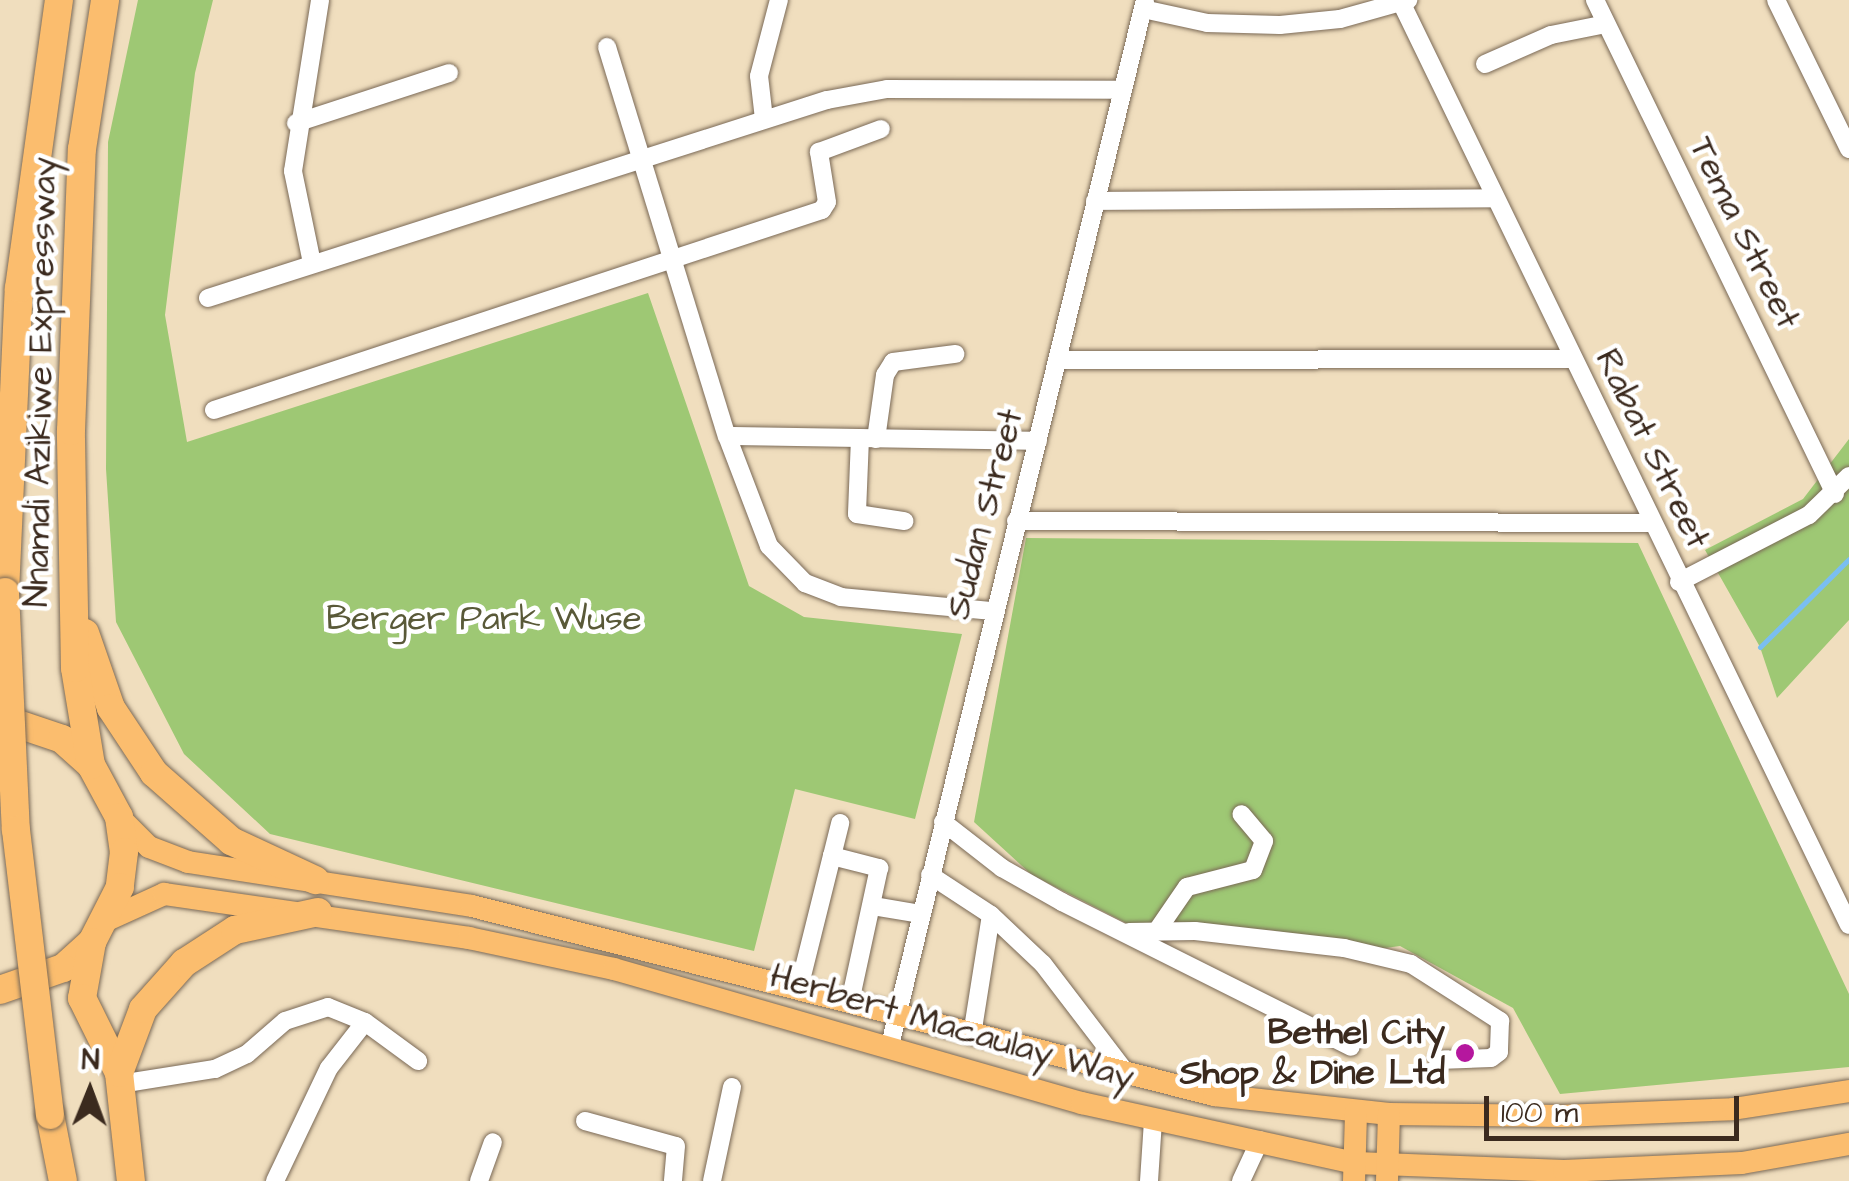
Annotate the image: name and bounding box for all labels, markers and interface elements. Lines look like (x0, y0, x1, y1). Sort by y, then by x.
street label: Tema Street (1680, 130, 1808, 336)
street label: Nnamdi Azikiwe Expressway (16, 157, 66, 607)
street label: Rabat Street (1586, 343, 1718, 555)
street label: Sudan Street (937, 404, 1033, 624)
park label: Berger Park Wuse (326, 598, 642, 640)
street label: Herbert Macaulay Way (765, 955, 1139, 1099)
place label: Bethel City Shop & Dine Ltd (1180, 1012, 1445, 1094)
north arrow (40, 1041, 140, 1141)
text: N (81, 1041, 100, 1080)
marker: Bethel City Shop & Dine Ltd (1454, 1042, 1476, 1064)
scale bar (1489, 1076, 1744, 1138)
text: 100 m (1501, 1092, 1578, 1134)

